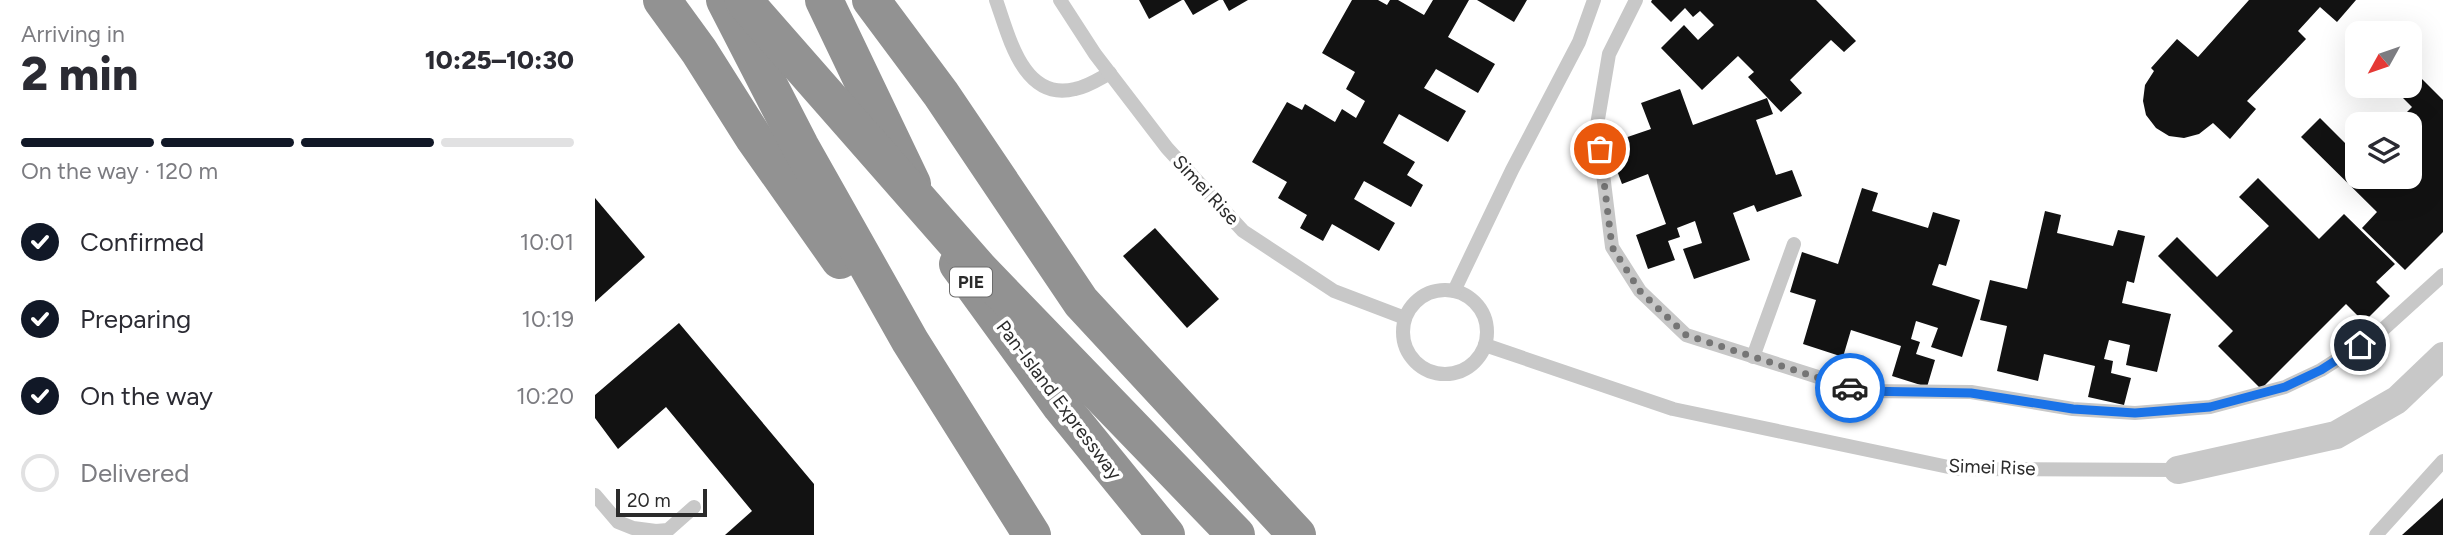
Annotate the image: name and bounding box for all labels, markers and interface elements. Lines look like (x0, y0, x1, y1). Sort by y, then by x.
text: Arriving in (21, 20, 125, 48)
north arrow (2345, 21, 2422, 98)
map controls (2345, 21, 2422, 189)
text: 10:25–10:30 (425, 44, 574, 76)
text: 2 min (21, 46, 138, 102)
button: layers (2345, 112, 2422, 189)
pin (1570, 119, 1630, 179)
icon: bag (1581, 130, 1619, 168)
street label: Simei Rise (1168, 150, 1244, 230)
text: On the way · 120 m (21, 157, 218, 185)
icon: check (21, 223, 59, 261)
text: Confirmed (80, 226, 204, 258)
text: 10:01 (520, 228, 574, 256)
road number: PIE (950, 268, 992, 296)
icon: check (21, 300, 59, 338)
text: Preparing (80, 303, 191, 335)
text: 10:19 (521, 305, 574, 333)
pin (2330, 315, 2390, 375)
street label: Pan-Island Expressway (992, 316, 1126, 484)
icon: home (2341, 326, 2379, 364)
courier (1815, 353, 1885, 423)
icon: car (1831, 369, 1869, 407)
icon: check (21, 377, 59, 415)
text: On the way (80, 380, 213, 412)
text: 10:20 (516, 382, 574, 410)
street label: Simei Rise (1948, 454, 2036, 480)
text: Delivered (80, 457, 189, 489)
scale bar (616, 486, 707, 518)
text: 20 m (627, 489, 671, 512)

